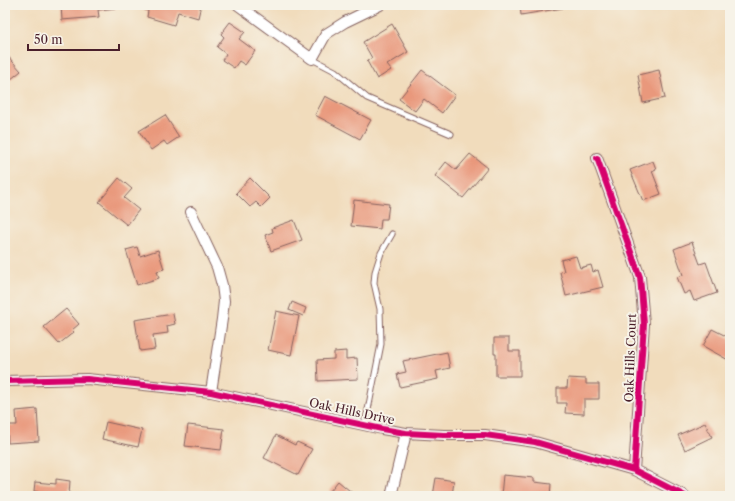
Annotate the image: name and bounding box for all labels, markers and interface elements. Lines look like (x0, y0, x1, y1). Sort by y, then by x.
scale bar (28, 26, 119, 52)
text: 50 m (34, 32, 63, 47)
street label: Oak Hills Court (621, 313, 639, 403)
street label: Oak Hills Drive (308, 395, 396, 427)

